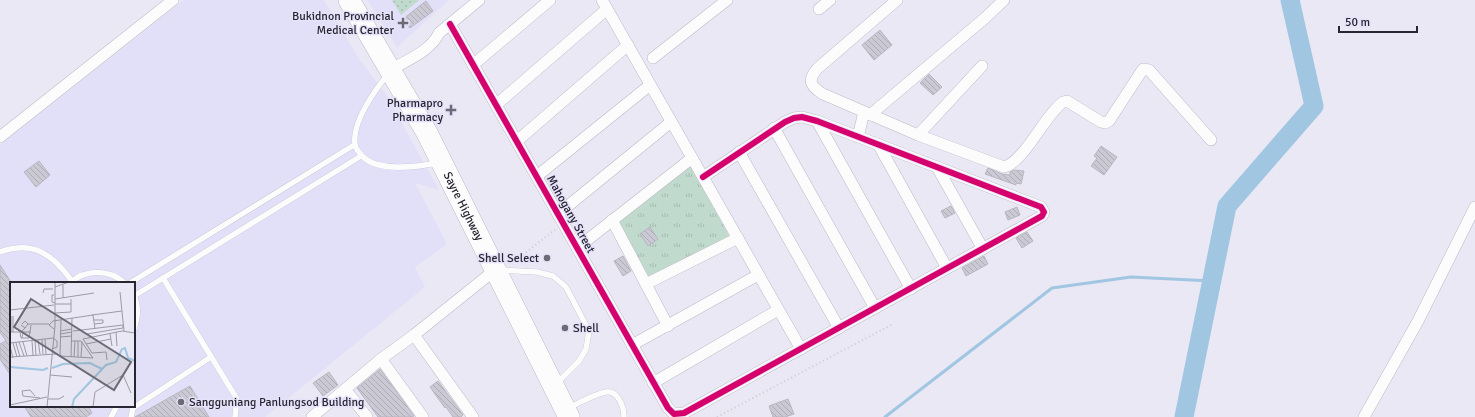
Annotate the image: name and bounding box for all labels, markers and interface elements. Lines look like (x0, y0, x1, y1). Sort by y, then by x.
scale bar (1339, 8, 1417, 34)
place label: Bukidnon Provincial Medical Center (292, 9, 395, 38)
text: 50 m (1345, 15, 1370, 30)
marker: Bukidnon Provincial Medical Center (397, 17, 409, 29)
place label: Pharmapro Pharmacy (387, 96, 443, 125)
marker: Pharmapro Pharmacy (446, 105, 456, 115)
street label: Sayre Highway (440, 169, 487, 244)
street label: Mahogany Street (543, 173, 598, 256)
place label: Shell Select (478, 251, 539, 266)
marker: Shell Select (542, 253, 552, 263)
inset map (10, 282, 135, 407)
place label: Shell (573, 321, 600, 336)
marker: Shell (560, 323, 570, 333)
place label: Sangguniang Panlungsod Building (189, 395, 364, 410)
marker: Sangguniang Panlungsod Building (176, 397, 186, 407)

